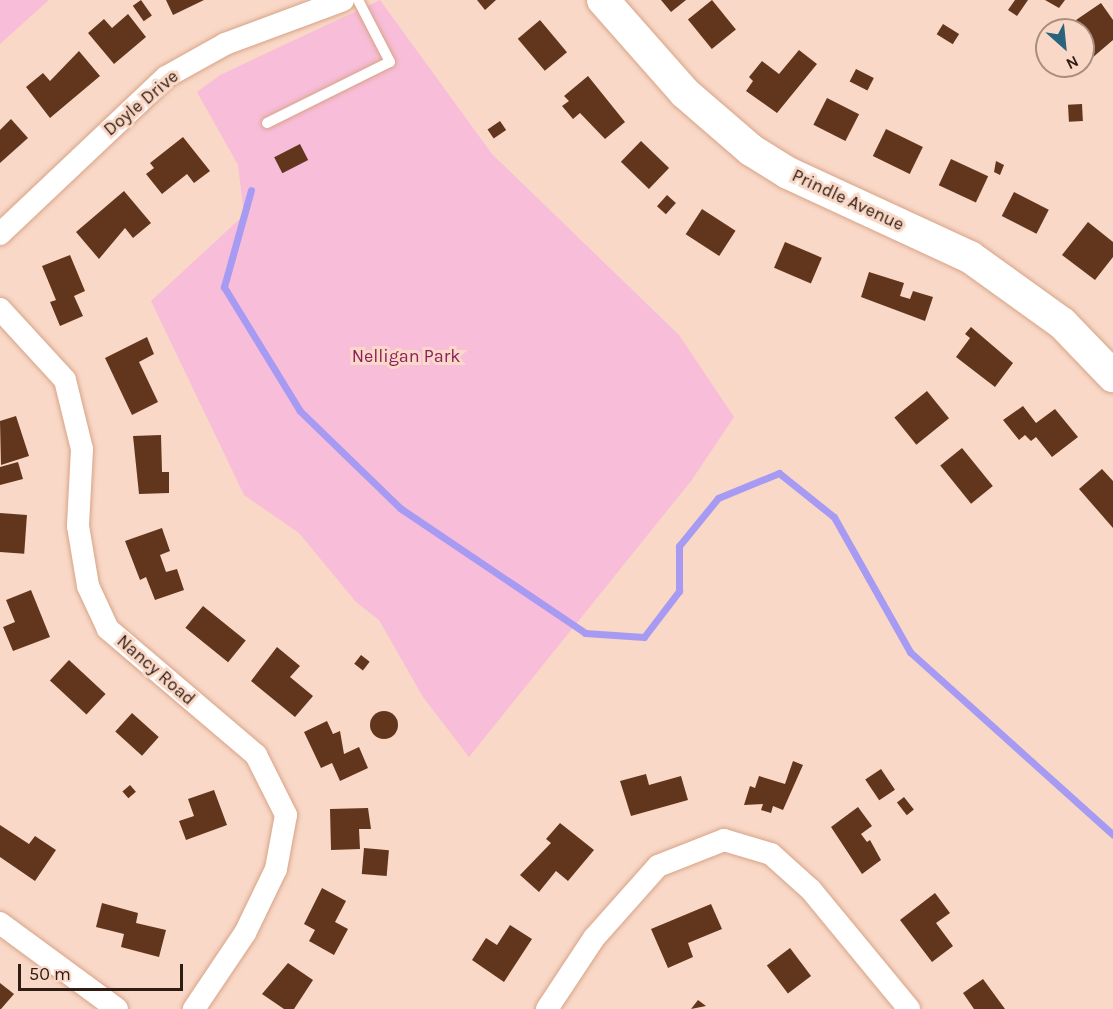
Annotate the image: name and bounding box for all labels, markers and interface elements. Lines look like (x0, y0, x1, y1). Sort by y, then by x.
north arrow (1035, 18, 1095, 78)
text: N (1063, 52, 1082, 74)
street label: Doyle Drive (99, 66, 183, 140)
street label: Prindle Avenue (789, 165, 907, 235)
park label: Nelligan Park (352, 345, 460, 367)
street label: Nancy Road (113, 630, 199, 710)
scale bar (21, 952, 186, 990)
text: 50 m (29, 963, 71, 985)

